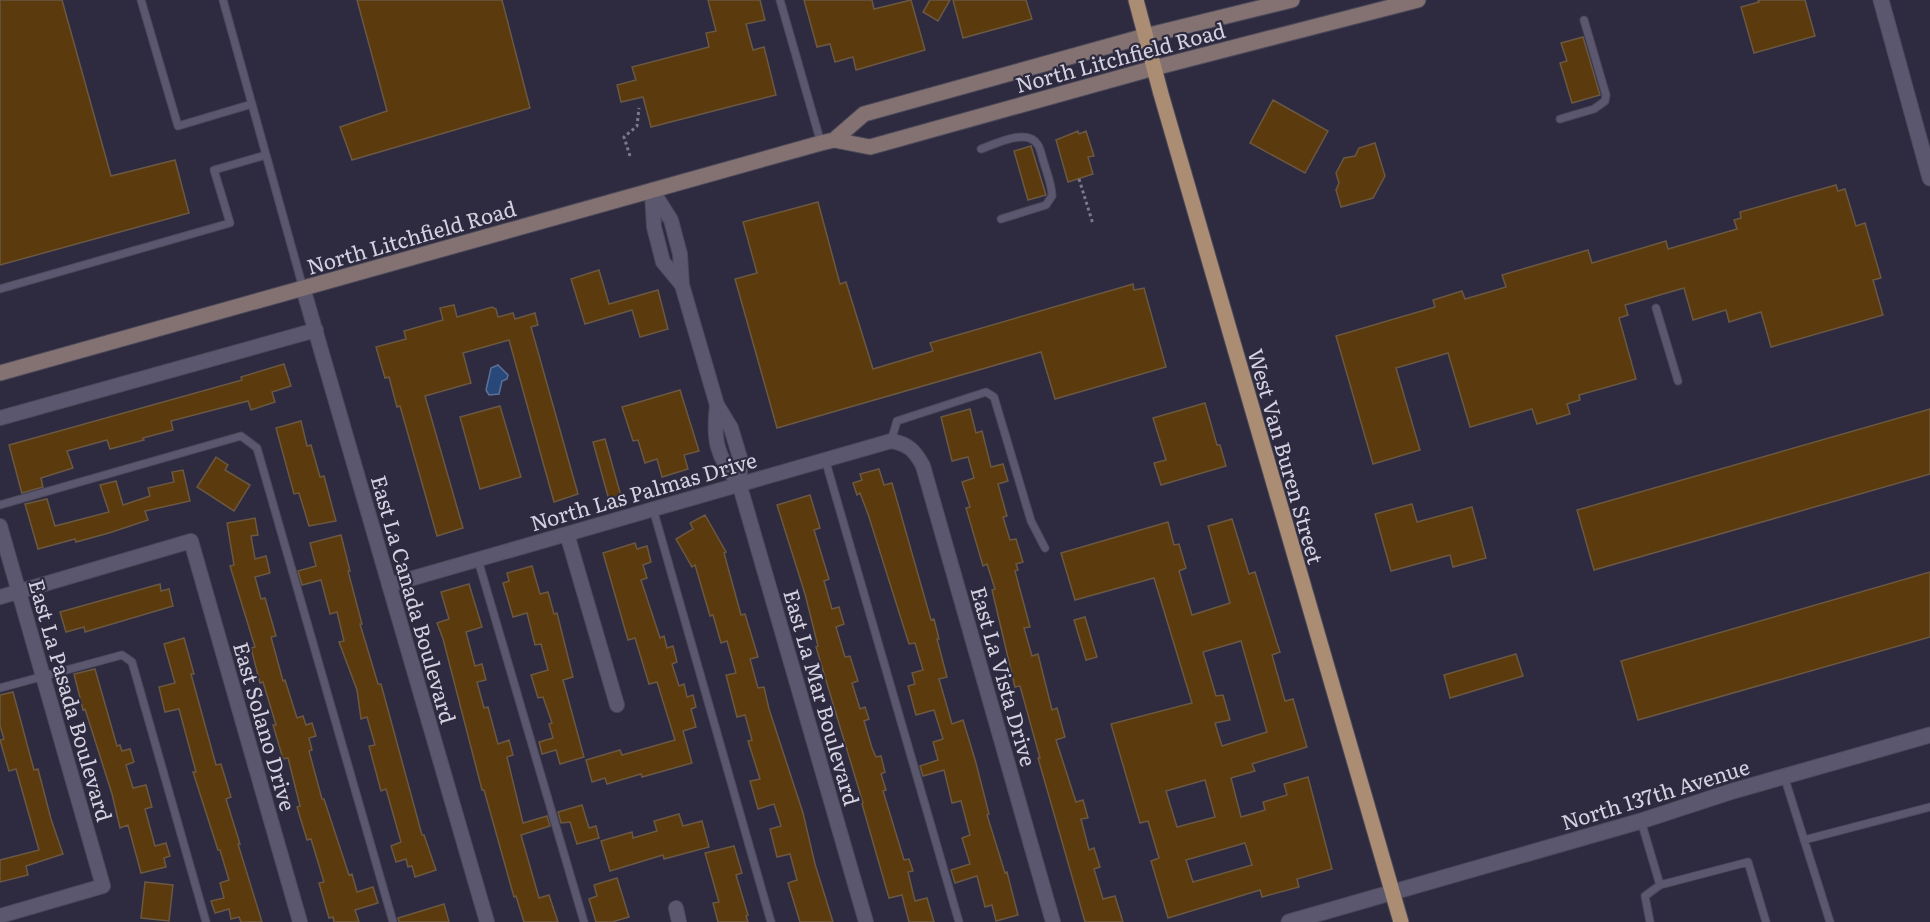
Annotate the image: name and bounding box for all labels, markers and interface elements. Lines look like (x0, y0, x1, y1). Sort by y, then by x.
street label: North Litchfield Road (1011, 13, 1229, 99)
street label: North Litchfield Road (303, 191, 519, 281)
street label: West Van Buren Street (1241, 345, 1333, 568)
street label: North Las Palmas Drive (526, 443, 760, 537)
street label: East La Canada Boulevard (365, 471, 465, 727)
street label: East La Pasada Boulevard (23, 575, 121, 825)
street label: East La Vista Drive (964, 582, 1046, 770)
street label: East La Mar Boulevard (777, 585, 869, 809)
street label: East Solano Drive (227, 638, 305, 814)
street label: North 137th Avenue (1557, 750, 1753, 836)

